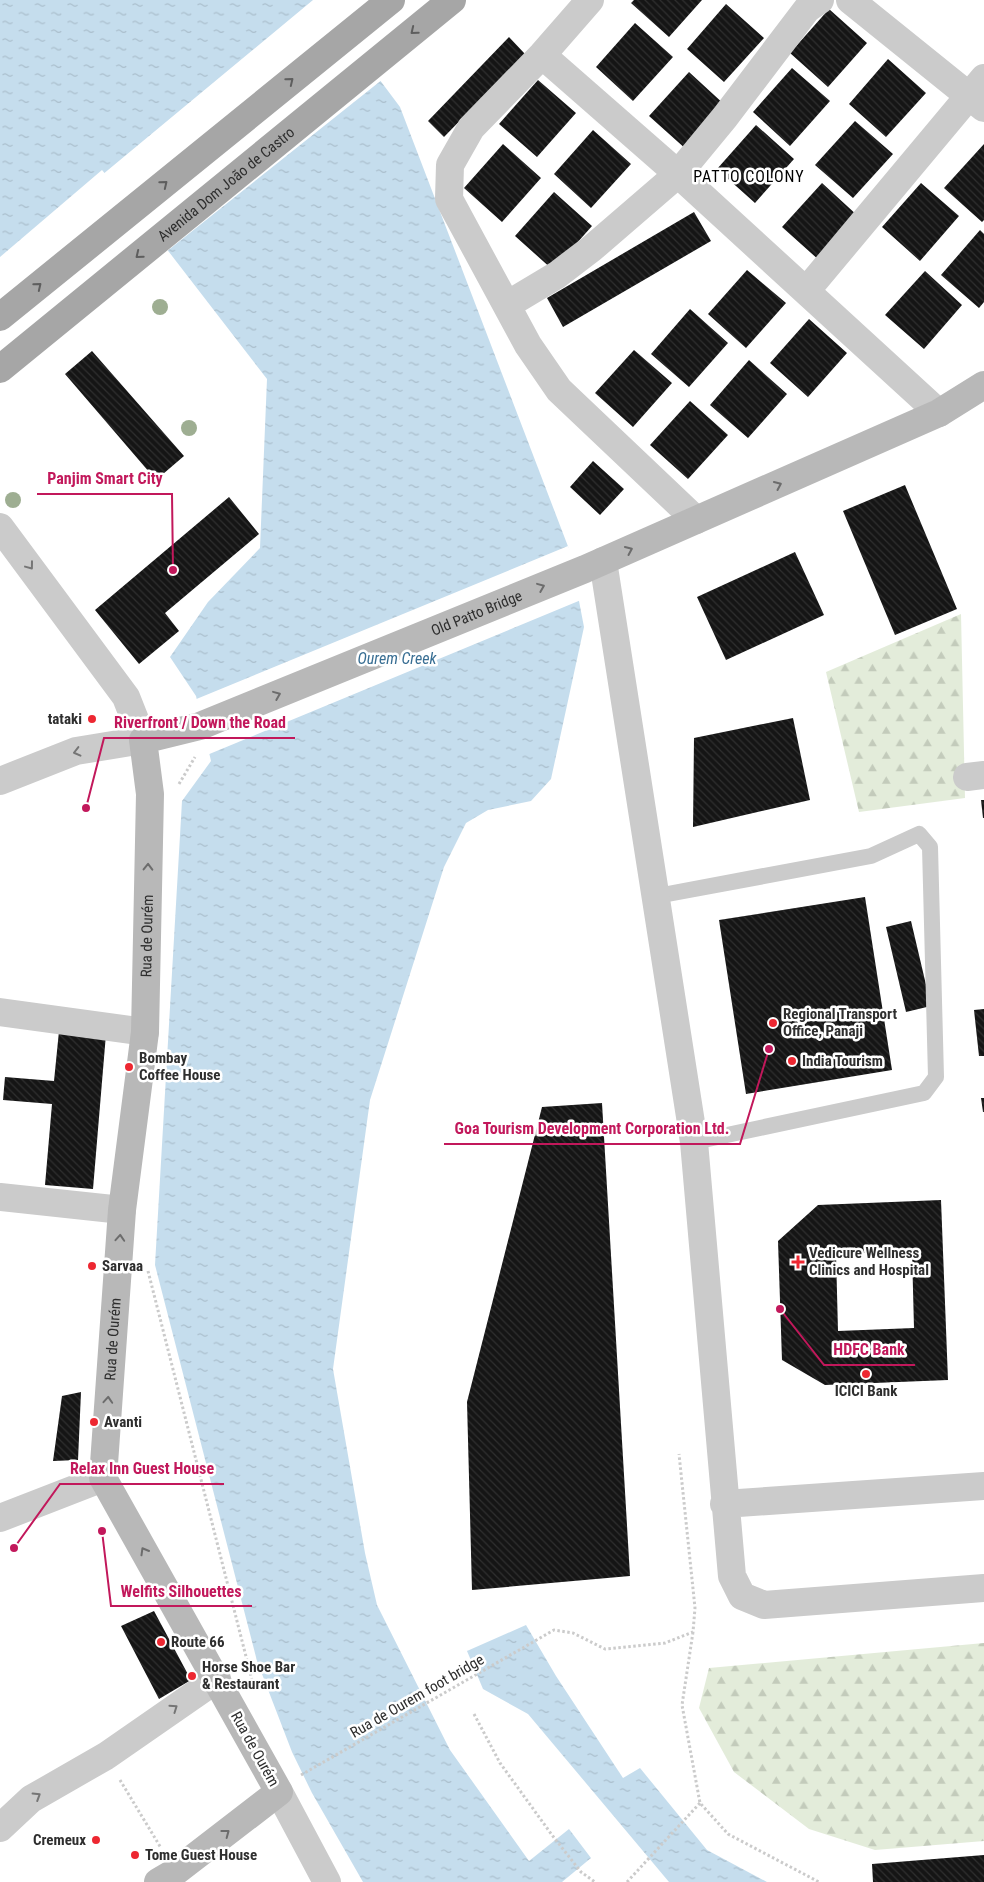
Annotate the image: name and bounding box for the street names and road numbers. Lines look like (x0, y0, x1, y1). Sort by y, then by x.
street label: Avenida Dom João de Castro (154, 123, 298, 245)
street label: Old Patto Bridge (428, 587, 525, 640)
street label: Rua de Ourém (137, 894, 157, 978)
street label: Rua de Ourém (101, 1297, 125, 1381)
street label: Rua de Ourem foot bridge (347, 1650, 487, 1742)
street label: Rua de Ourém (227, 1708, 283, 1790)

